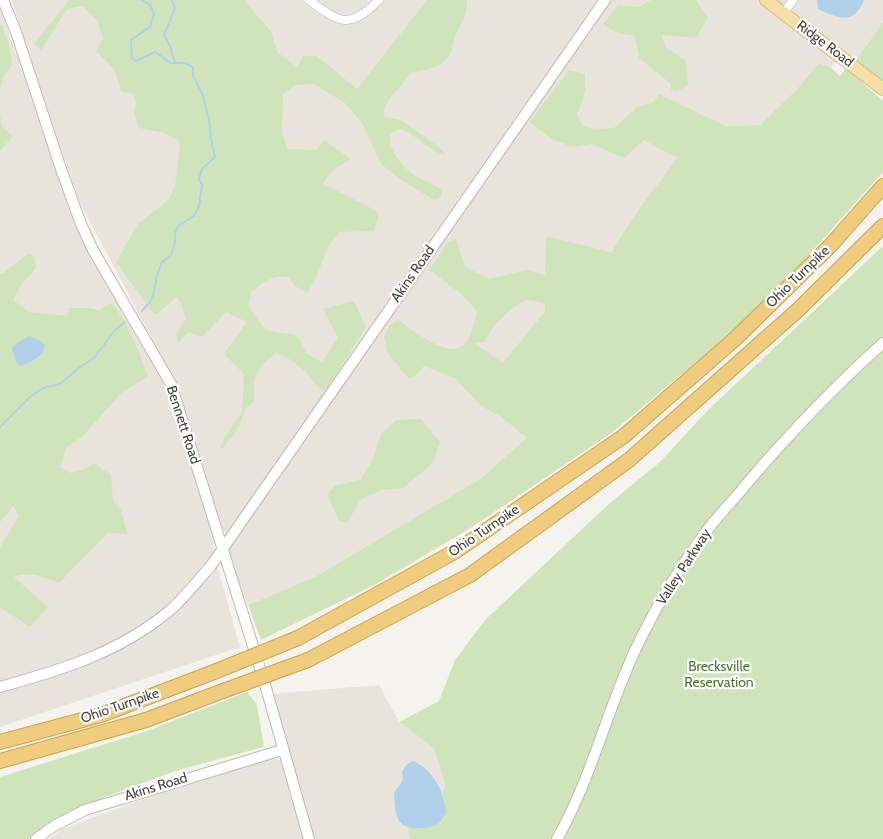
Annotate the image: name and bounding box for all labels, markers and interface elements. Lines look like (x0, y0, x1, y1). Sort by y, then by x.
street label: Ridge Road (793, 17, 857, 71)
street label: Akins Road (387, 243, 439, 305)
street label: Ohio Turnpike (763, 243, 833, 311)
street label: Bennett Road (162, 384, 204, 466)
street label: Ohio Turnpike (445, 501, 523, 561)
street label: Valley Parkway (653, 526, 715, 608)
park label: Brecksville Reservation (684, 659, 754, 692)
street label: Ohio Turnpike (79, 685, 161, 727)
street label: Akins Road (122, 769, 190, 805)

